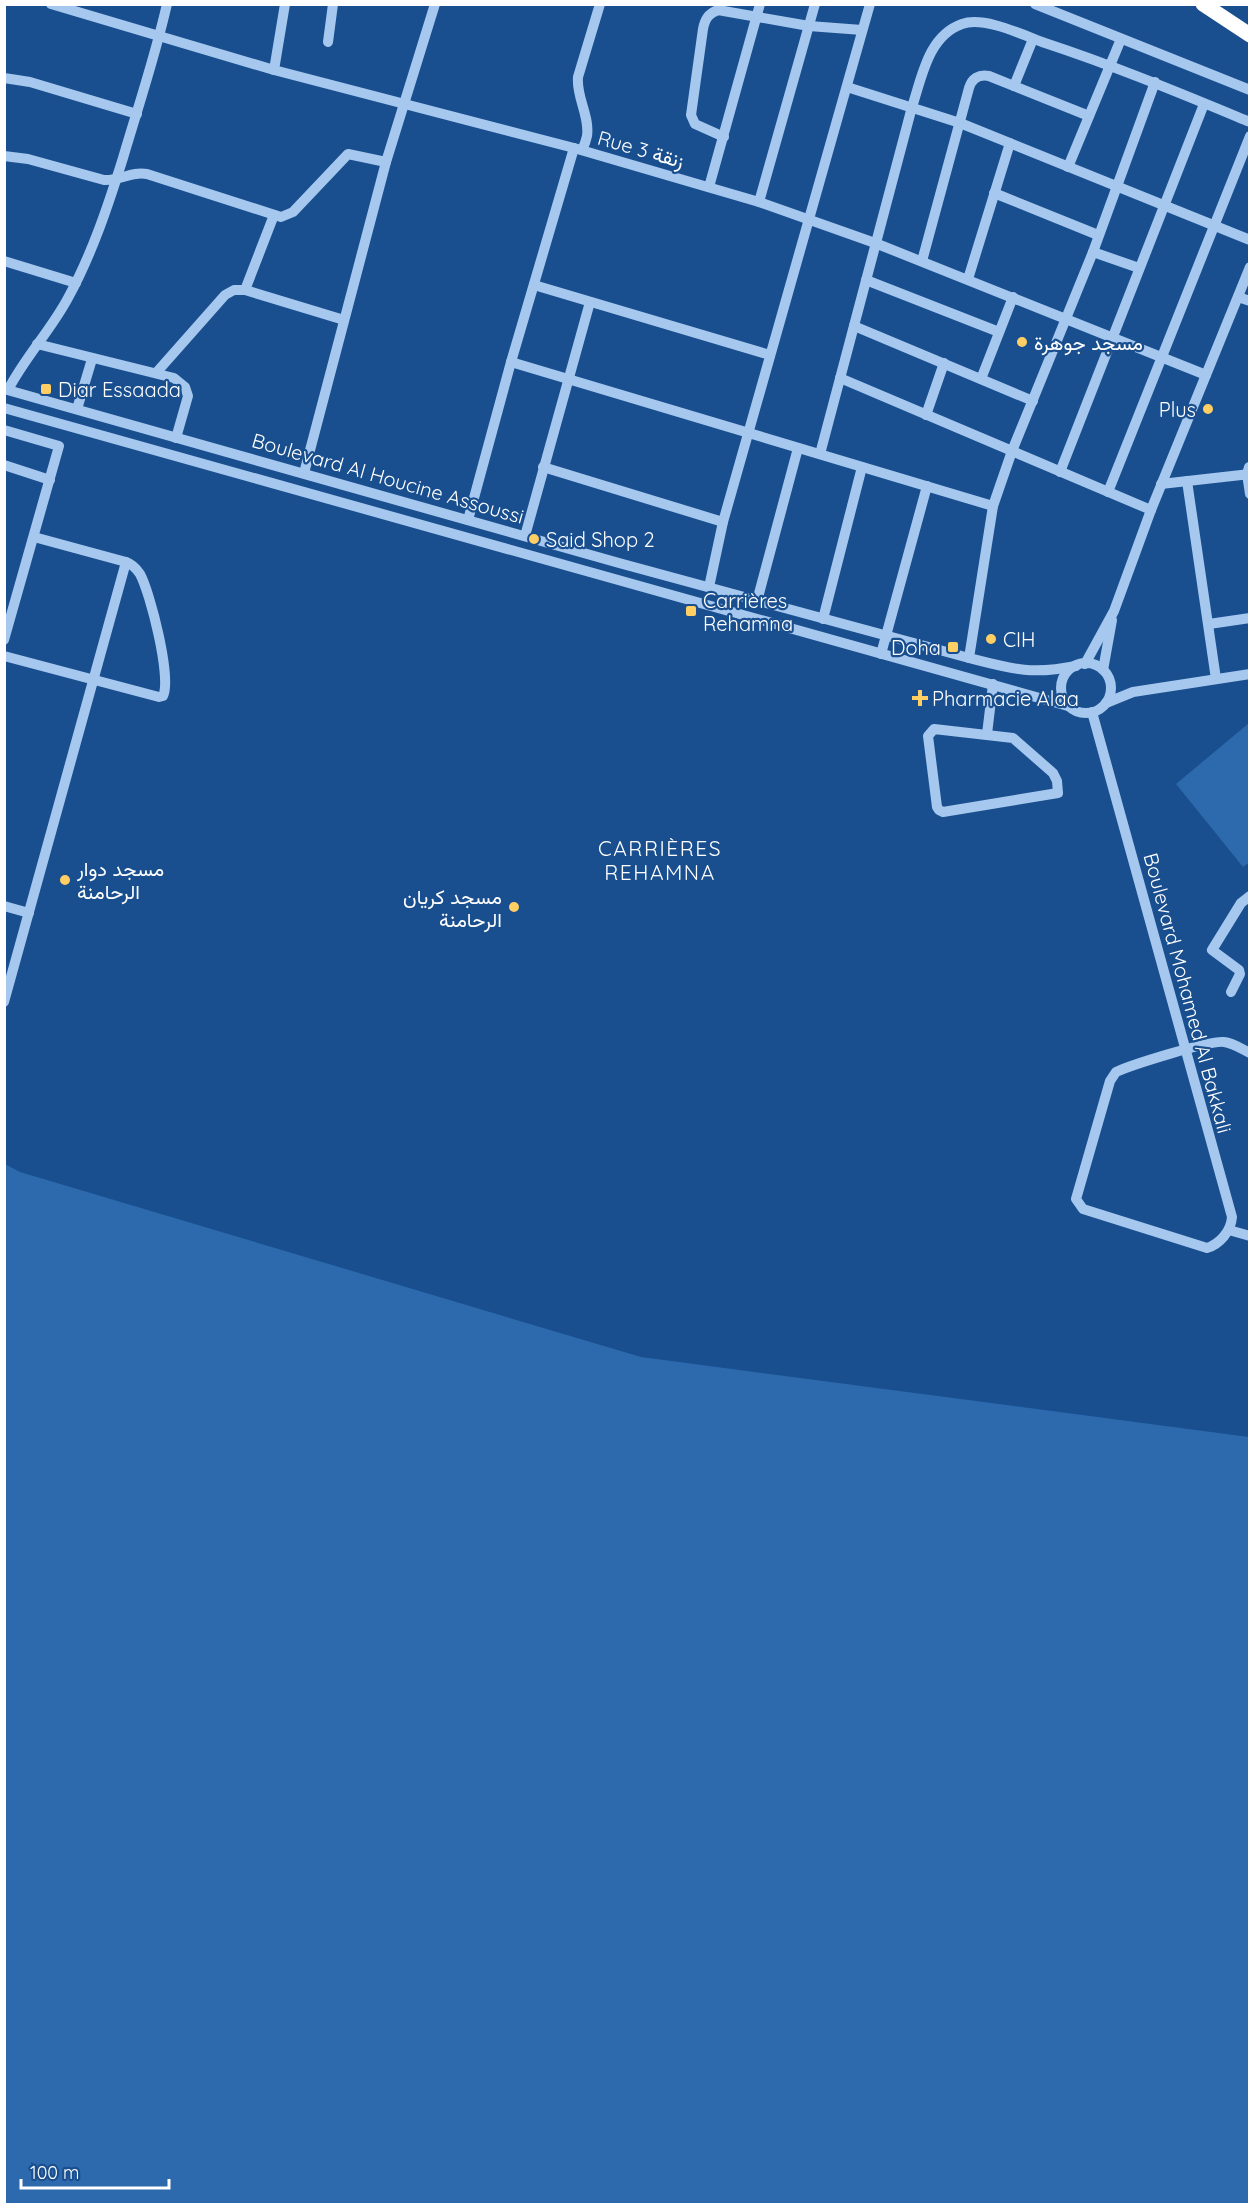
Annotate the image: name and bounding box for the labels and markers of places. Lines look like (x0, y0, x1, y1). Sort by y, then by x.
place label: مسجد جوهرة (1034, 330, 1143, 356)
marker: مسجد جوهرة (1015, 335, 1029, 349)
place label: Diar Essaada (58, 377, 181, 402)
marker: Diar Essaada (39, 382, 53, 396)
place label: Plus (1159, 397, 1196, 422)
marker: Plus (1201, 402, 1215, 416)
place label: Said Shop 2 (546, 527, 655, 552)
marker: Said Shop 2 (527, 532, 541, 546)
place label: Carrières Rehamna (703, 588, 793, 636)
marker: Carrières Rehamna (684, 604, 698, 618)
place label: CIH (1003, 627, 1035, 652)
marker: CIH (984, 632, 998, 646)
place label: Doha (891, 635, 941, 660)
marker: Doha (946, 640, 960, 654)
place label: Pharmacie Alaa (932, 686, 1079, 711)
marker: Pharmacie Alaa (913, 691, 927, 705)
place label: مسجد دوار الرحامنة (76, 856, 164, 905)
marker: مسجد دوار الرحامنة (58, 873, 72, 887)
place label: مسجد كريان الرحامنة (403, 884, 502, 933)
marker: مسجد كريان الرحامنة (507, 900, 521, 914)

